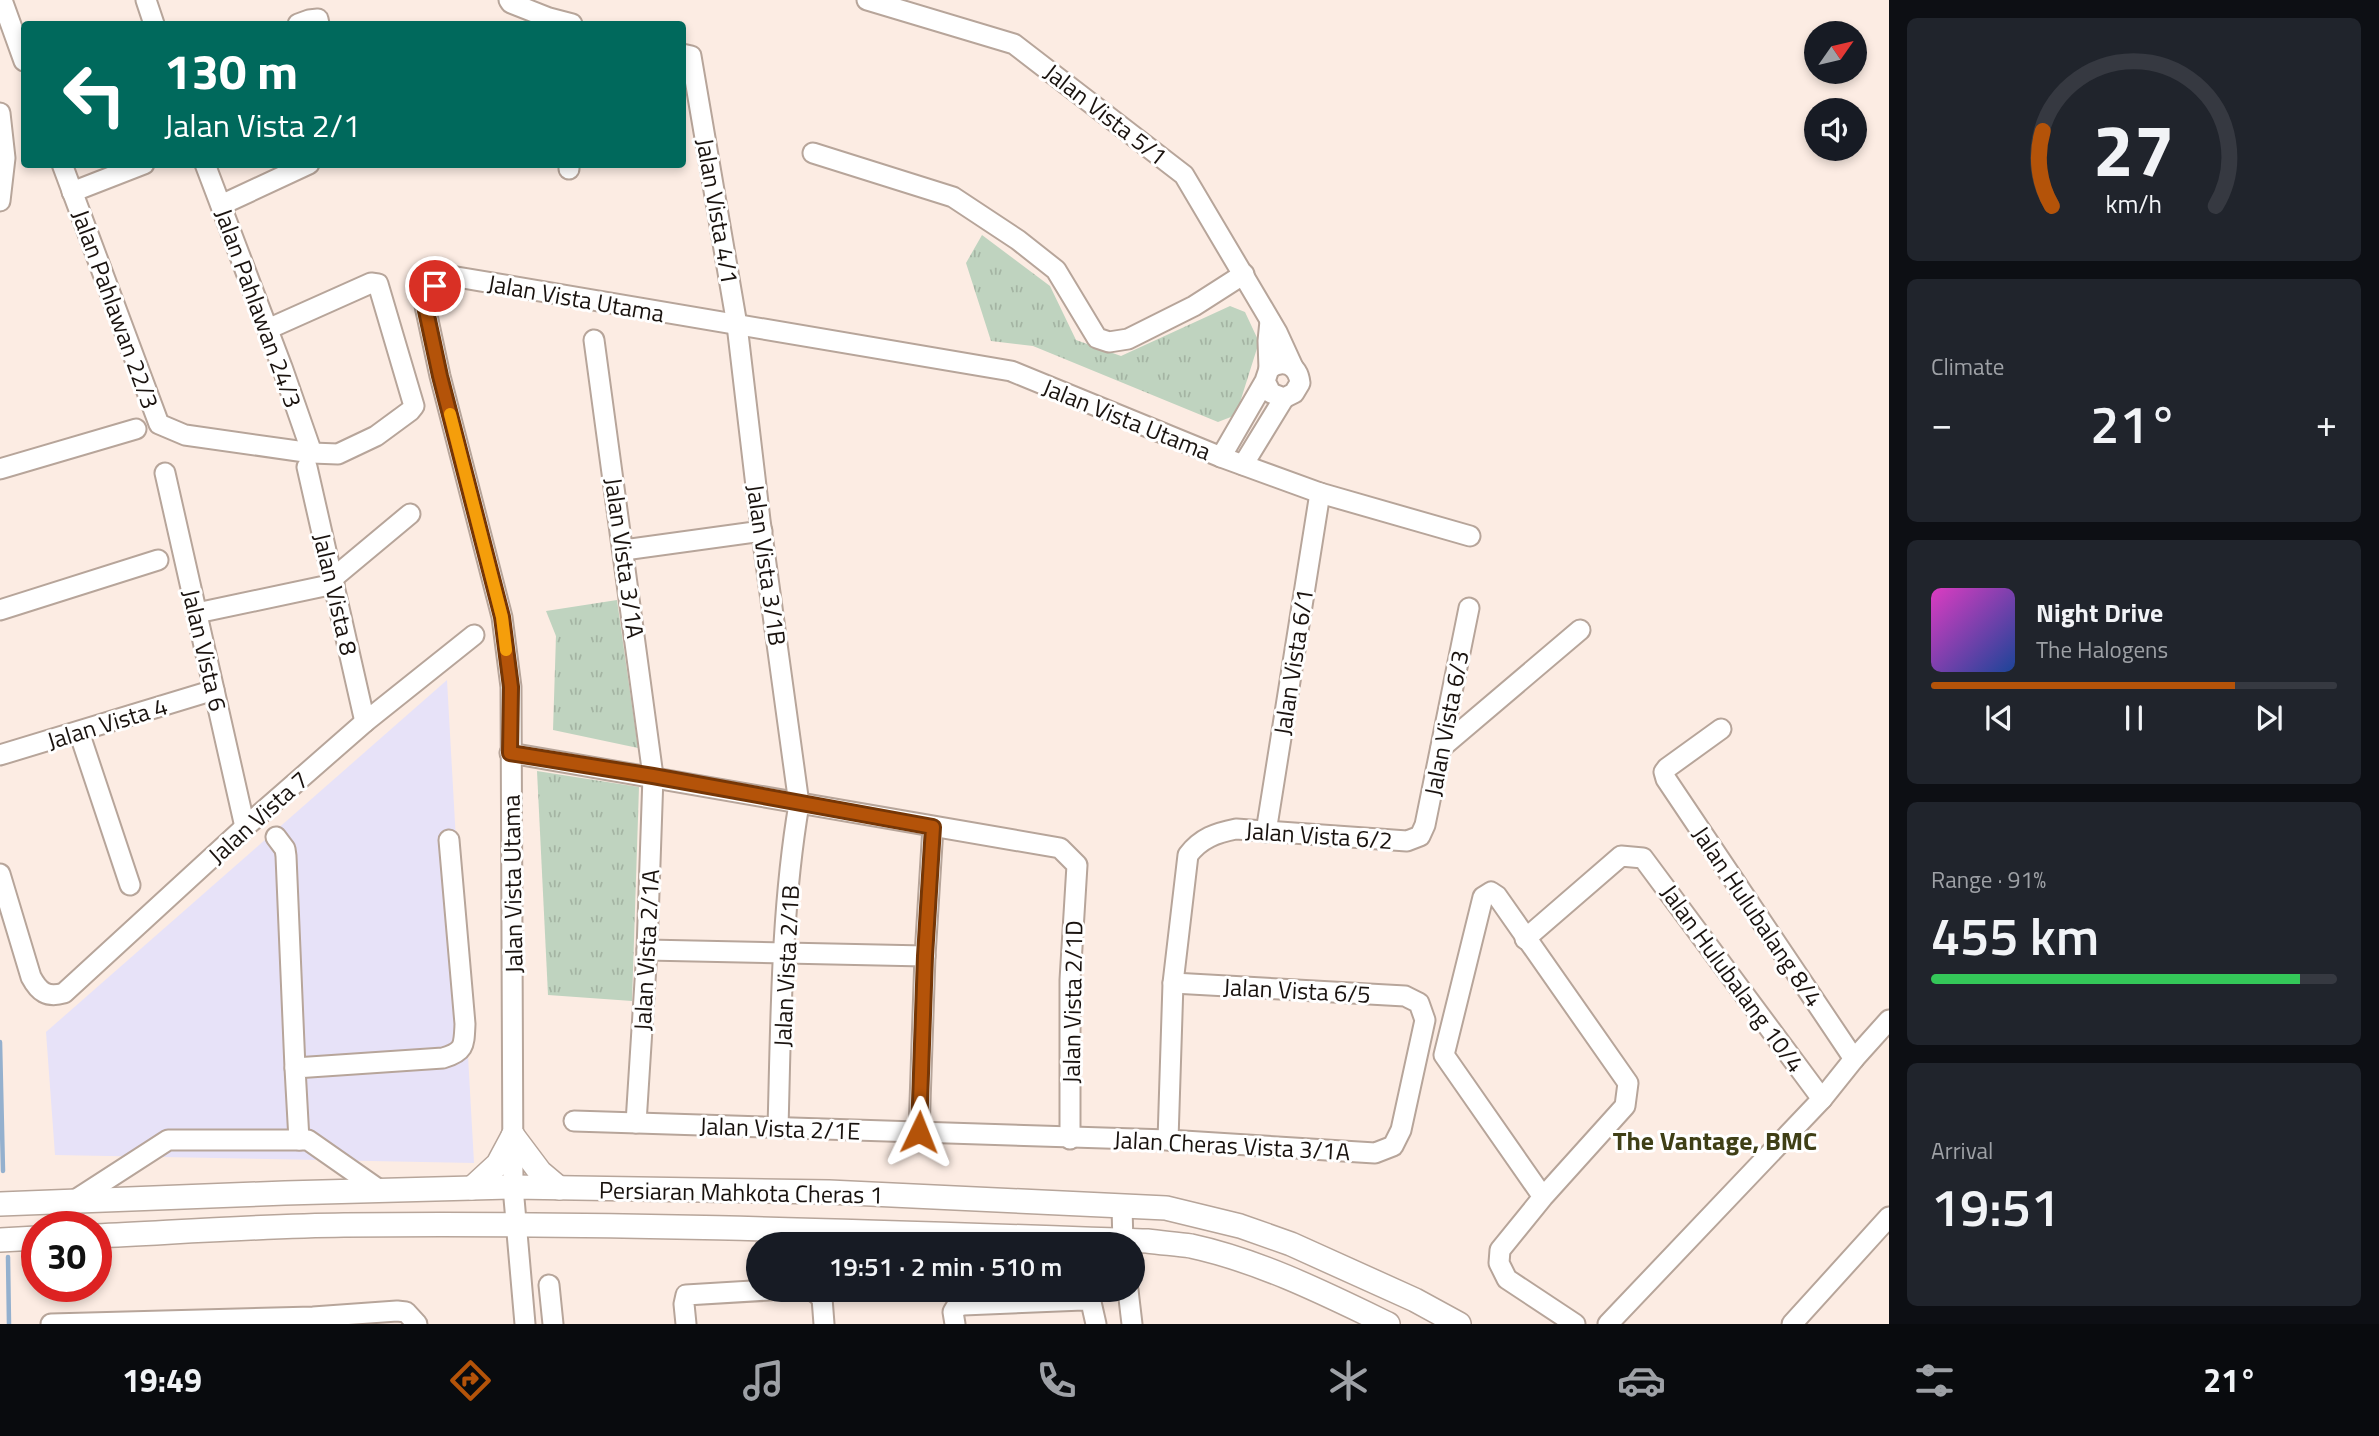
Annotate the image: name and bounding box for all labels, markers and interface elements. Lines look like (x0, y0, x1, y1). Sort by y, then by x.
north arrow (1804, 21, 1867, 84)
map controls (1804, 21, 1867, 161)
text: 130 m (164, 33, 298, 108)
icon: left (49, 49, 140, 140)
street label: Jalan Vista 5/1 (1037, 54, 1175, 174)
text: 27 (2093, 94, 2175, 204)
button: sound (1804, 98, 1867, 161)
text: Jalan Vista 2/1 (164, 101, 361, 149)
street label: Jalan Vista 4/1 (687, 135, 749, 287)
text: km/h (2106, 184, 2162, 222)
street label: Jalan Pahlawan 24/3 (206, 203, 312, 413)
street label: Jalan Pahlawan 22/3 (63, 204, 169, 414)
pin (405, 256, 465, 316)
street label: Jalan Vista Utama (485, 265, 667, 331)
icon: arrive (416, 267, 454, 305)
text: Climate (1931, 349, 2004, 384)
street label: Jalan Vista Utama (1037, 369, 1217, 469)
text: 21° (2090, 384, 2178, 463)
text: − (1931, 394, 1952, 452)
text: + (2316, 394, 2337, 452)
street label: Jalan Vista 3/1A (596, 475, 654, 641)
street label: Jalan Vista 3/1B (738, 482, 796, 648)
street label: Jalan Vista 8 (304, 529, 368, 659)
street label: Jalan Vista 6 (173, 585, 237, 715)
street label: Jalan Vista 6/1 (1264, 586, 1322, 738)
text: Night Drive (2036, 593, 2163, 632)
text: The Halogens (2036, 632, 2168, 667)
street label: Jalan Vista 6/3 (1414, 647, 1478, 799)
street label: Jalan Vista 4 (42, 688, 172, 758)
icon: previous (1980, 699, 2018, 737)
icon: pause (2115, 699, 2153, 737)
icon: next (2250, 699, 2288, 737)
street label: Jalan Vista 7 (200, 762, 316, 872)
street label: Jalan Vista Utama (492, 794, 532, 974)
street label: Jalan Vista 6/2 (1244, 812, 1394, 858)
street label: Jalan Hulubalang 8/4 (1684, 818, 1832, 1014)
text: Range · 91% (1931, 862, 2046, 897)
street label: Jalan Vista 2/1A (624, 868, 668, 1032)
street label: Jalan Hulubalang 10/4 (1652, 876, 1814, 1080)
street label: Jalan Vista 2/1B (764, 884, 808, 1048)
text: 455 km (1931, 896, 2099, 975)
street label: Jalan Vista 2/1D (1053, 920, 1091, 1084)
street label: Jalan Vista 6/5 (1222, 968, 1372, 1012)
position arrow (882, 1095, 956, 1169)
street label: Jalan Vista 2/1E (699, 1107, 861, 1149)
street label: Jalan Cheras Vista 3/1A (1113, 1121, 1351, 1169)
district label: The Vantage, BMC (1613, 1121, 1817, 1160)
text: Arrival (1931, 1133, 1993, 1168)
text: 19:51 (1931, 1167, 2060, 1246)
street label: Persiaran Mahkota Cheras 1 (599, 1172, 883, 1212)
speed limit sign: 30 (21, 1211, 112, 1302)
text: 19:51 · 2 min · 510 m (829, 1247, 1062, 1286)
text: 19:49 (122, 1356, 202, 1404)
icon: directions (446, 1356, 495, 1405)
icon: music (739, 1356, 788, 1405)
icon: phone (1032, 1356, 1081, 1405)
icon: climate (1324, 1356, 1373, 1405)
icon: car (1617, 1356, 1666, 1405)
icon: filters (1910, 1356, 1959, 1405)
text: 21° (2203, 1356, 2257, 1404)

